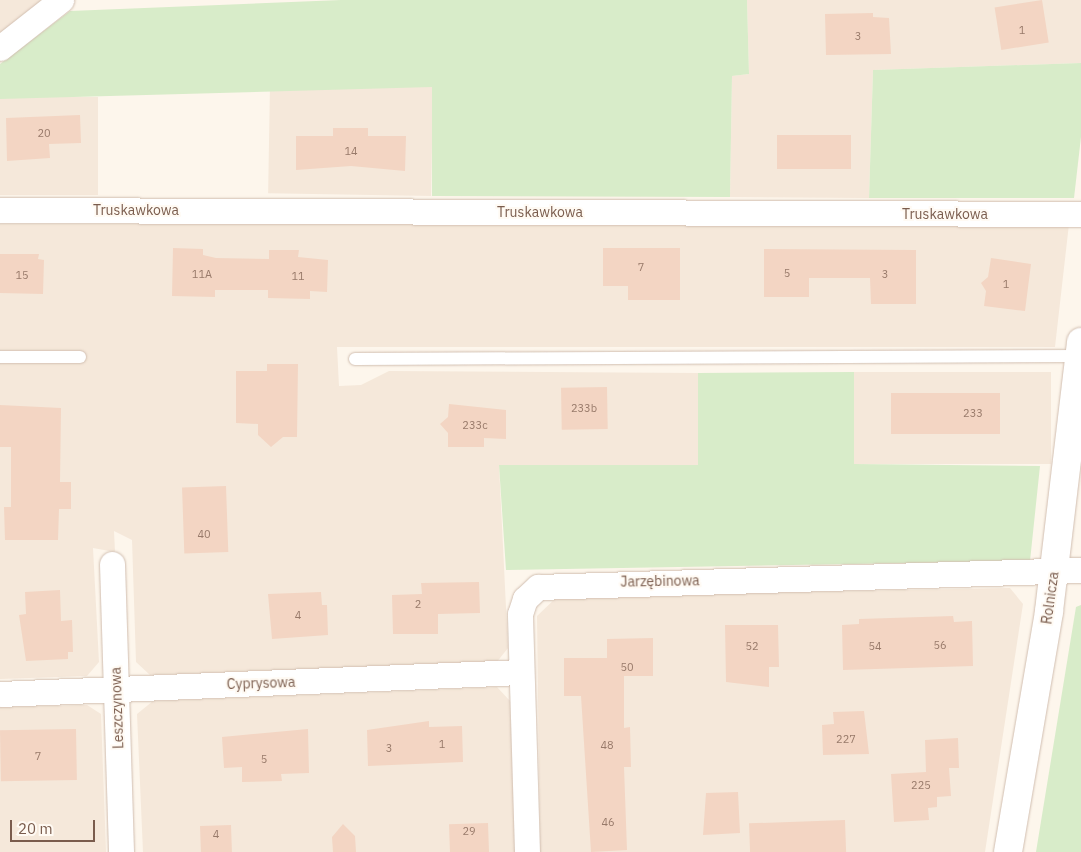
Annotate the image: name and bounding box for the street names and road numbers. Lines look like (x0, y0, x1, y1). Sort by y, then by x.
street label: Truskawkowa (93, 202, 179, 218)
street label: Truskawkowa (497, 204, 583, 220)
street label: Truskawkowa (902, 206, 988, 222)
street label: Rolnicza (1038, 571, 1062, 625)
street label: Jarzębinowa (620, 572, 700, 590)
street label: Leszczynowa (107, 667, 127, 749)
street label: Cyprysowa (226, 673, 296, 693)

